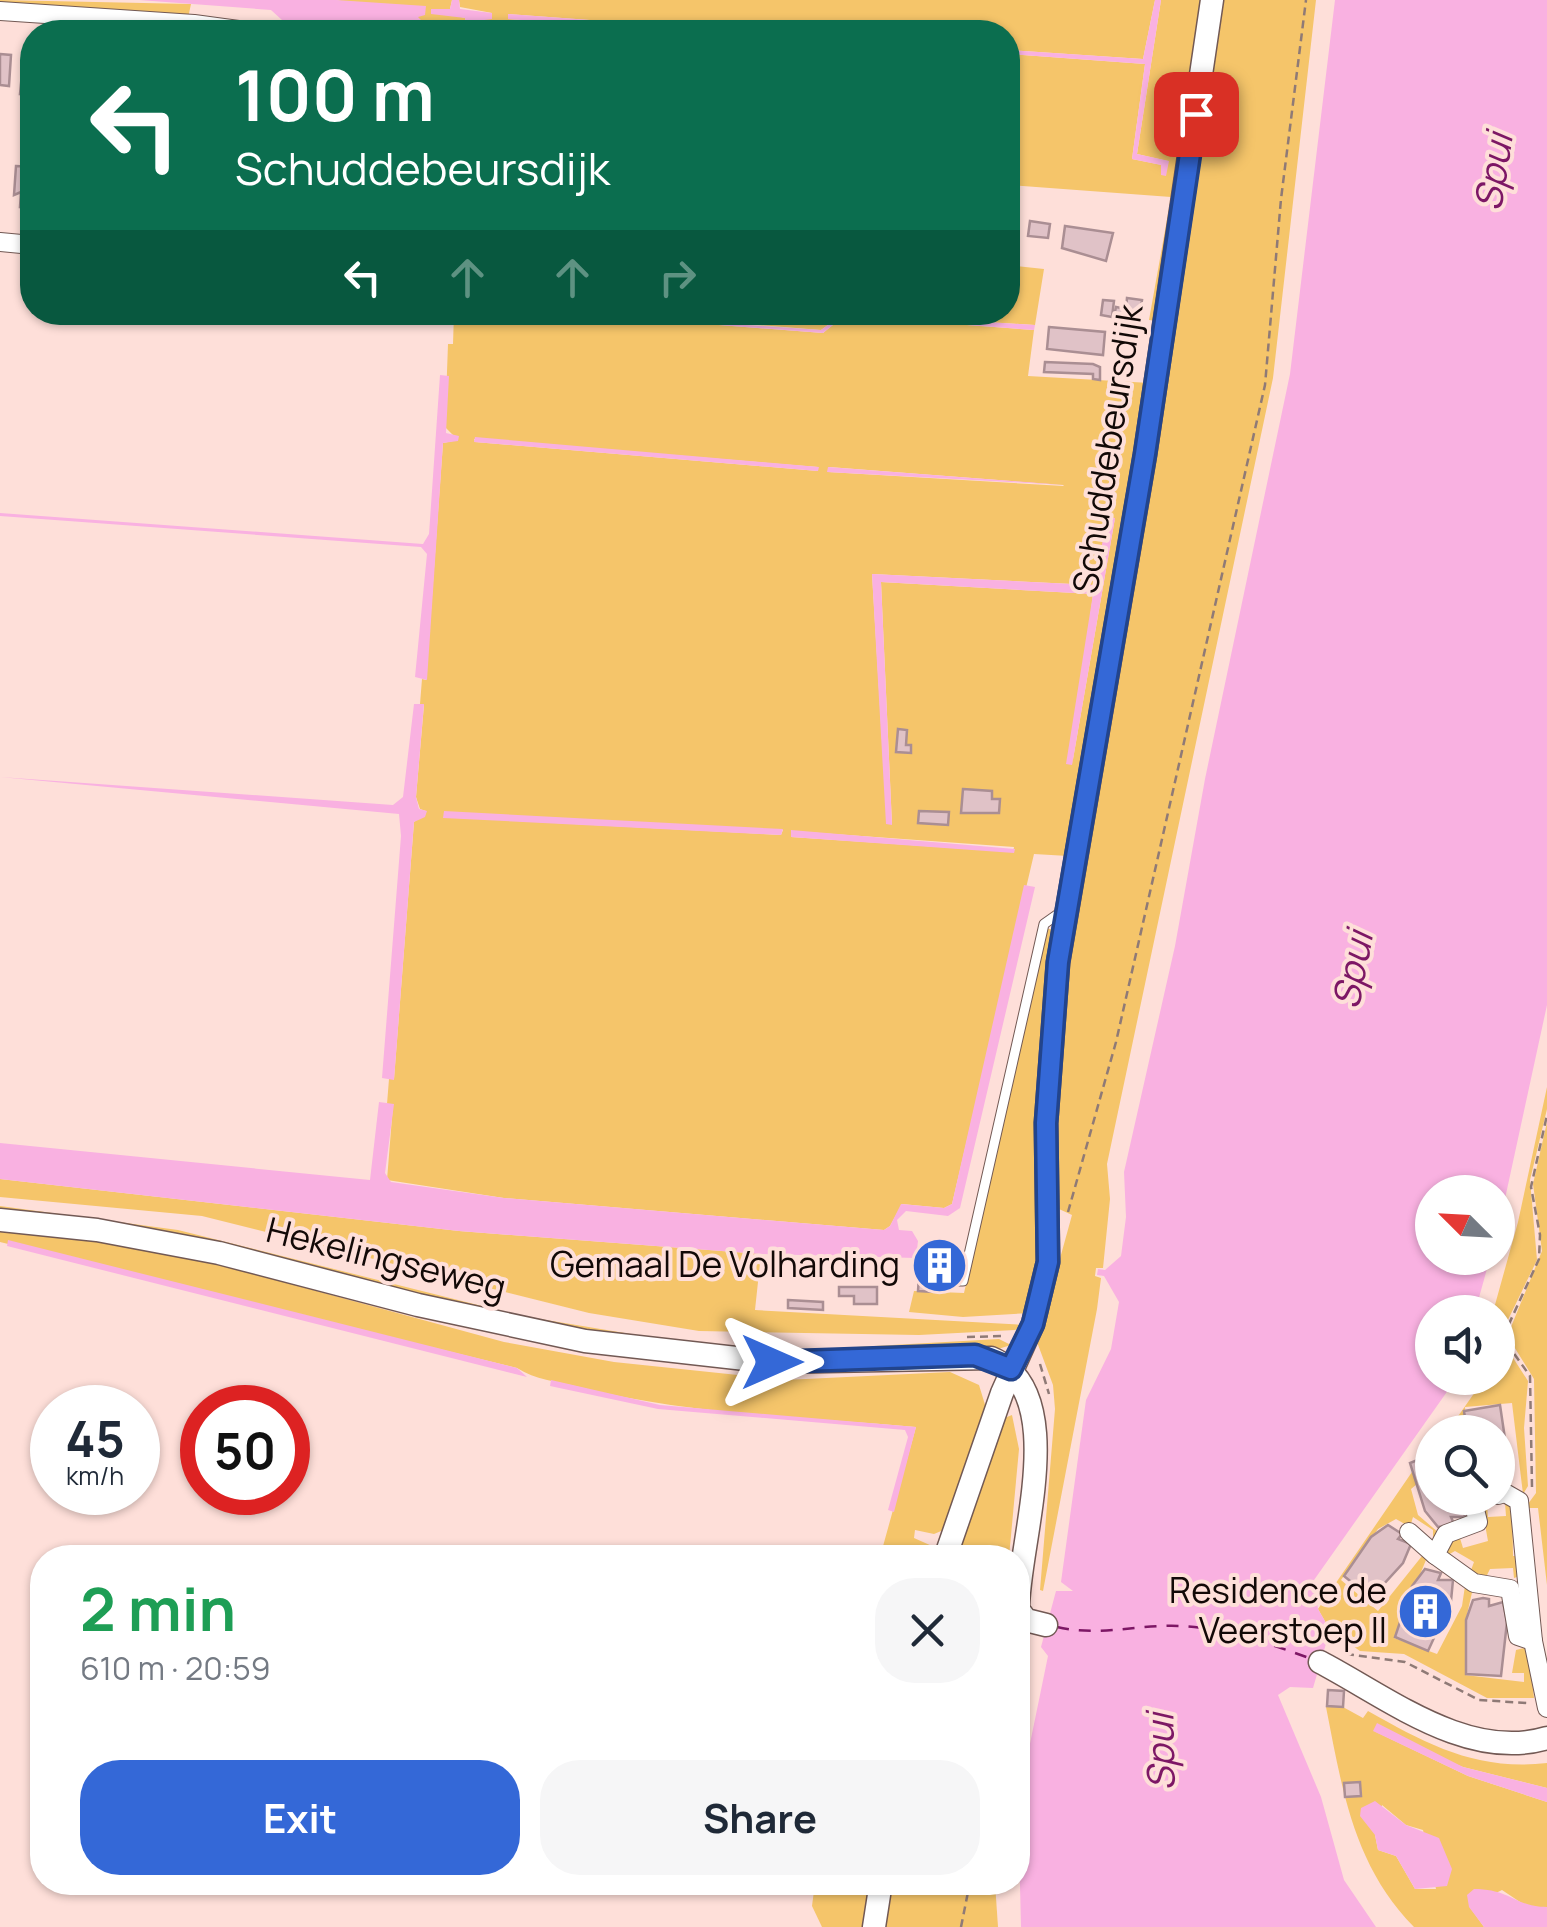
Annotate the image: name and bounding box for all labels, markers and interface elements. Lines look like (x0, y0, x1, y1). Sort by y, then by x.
text: 100 m (235, 46, 435, 142)
icon: left (70, 60, 200, 190)
pin (1154, 72, 1239, 157)
icon: arrive (1169, 87, 1224, 142)
water label: Spui (1460, 125, 1524, 214)
text: Schuddebeursdijk (235, 137, 610, 199)
icon: left (335, 250, 390, 305)
icon: ahead (440, 250, 495, 305)
icon: ahead (545, 250, 600, 305)
icon: right (650, 250, 705, 305)
street label: Schuddebeursdijk (1060, 299, 1154, 597)
water label: Spui (1318, 923, 1385, 1013)
north arrow (1415, 1175, 1515, 1275)
map controls (1415, 1175, 1515, 1515)
street label: Hekelingseweg (261, 1205, 511, 1311)
building icon: Gemaal De Volharding (909, 1235, 969, 1295)
place label: Gemaal De Volharding (550, 1240, 900, 1288)
button: sound (1415, 1295, 1515, 1395)
position arrow (720, 1310, 824, 1414)
speed limit sign: 50 (180, 1385, 310, 1515)
text: 45 (65, 1404, 125, 1472)
button: search (1415, 1415, 1515, 1515)
text: km/h (66, 1458, 124, 1493)
place label: Residence de Veerstoep II (1169, 1566, 1387, 1654)
text: 2 min (80, 1567, 236, 1649)
button: close (875, 1578, 980, 1683)
building icon: Residence de Veerstoep II (1396, 1581, 1456, 1641)
text: 610 m · 20:59 (80, 1646, 271, 1690)
water label: Spui (1132, 1709, 1186, 1791)
button: Exit (80, 1760, 520, 1875)
button: Share (540, 1760, 980, 1875)

